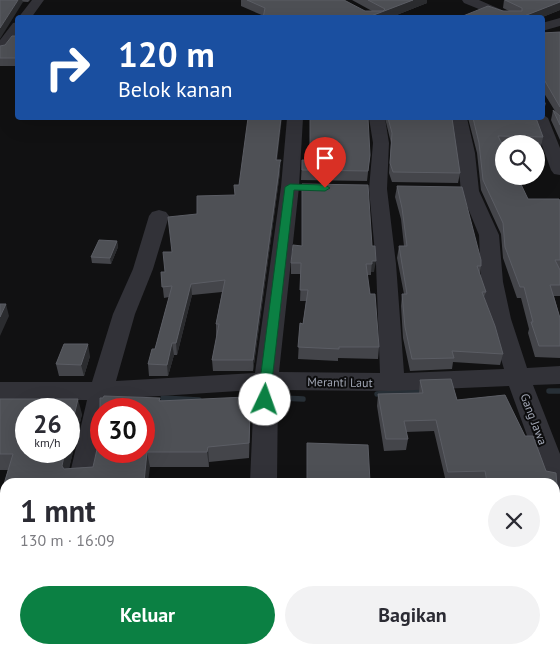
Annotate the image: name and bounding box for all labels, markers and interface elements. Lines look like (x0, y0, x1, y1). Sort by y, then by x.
text: 120 m (118, 31, 215, 77)
icon: right (35, 35, 100, 100)
text: Belok kanan (118, 75, 232, 103)
map controls (495, 135, 545, 185)
button: search (495, 135, 545, 185)
pin (304, 137, 346, 188)
icon: arrive (311, 144, 339, 172)
position arrow (238, 373, 290, 425)
street label: Meranti Laut (307, 374, 373, 390)
street label: Gang Jawa (517, 391, 551, 447)
speed limit sign: 30 (90, 398, 155, 463)
text: 26 (33, 408, 62, 440)
text: km/h (34, 435, 61, 450)
text: 1 mnt (20, 491, 96, 530)
button: close (488, 495, 540, 547)
text: 130 m · 16:09 (20, 530, 115, 550)
button: Keluar (20, 586, 275, 644)
button: Bagikan (285, 586, 540, 644)

